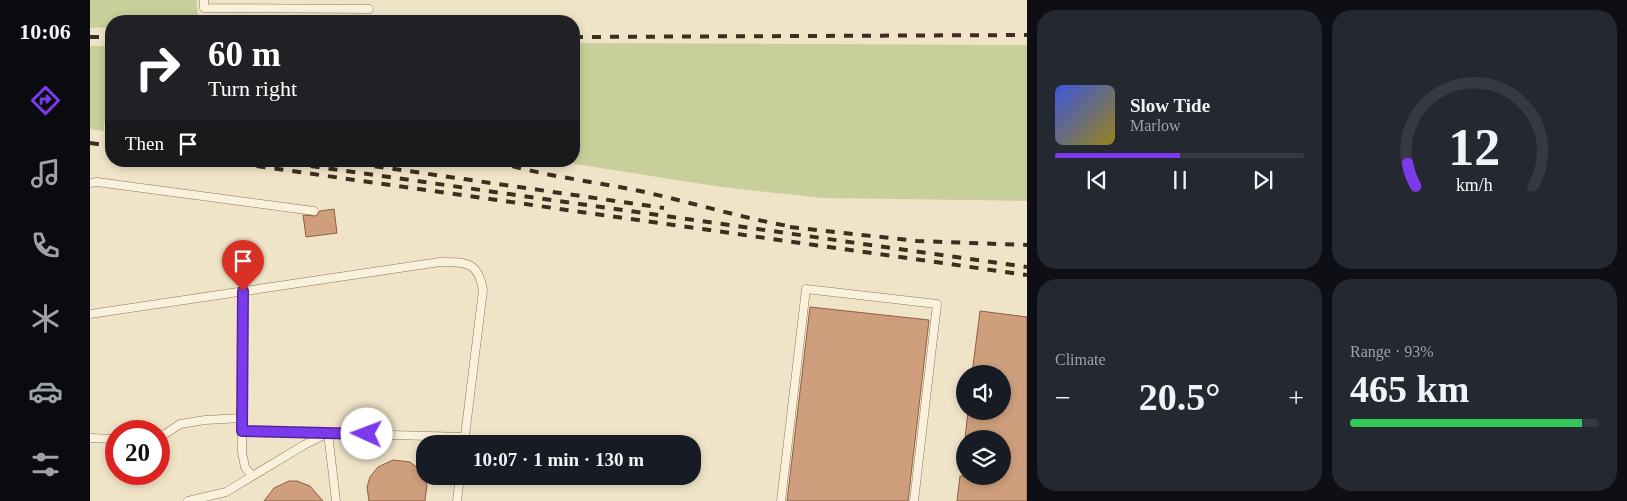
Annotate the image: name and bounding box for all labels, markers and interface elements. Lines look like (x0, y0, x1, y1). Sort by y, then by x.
text: 10:06 (19, 19, 71, 44)
icon: right (125, 35, 190, 100)
text: 60 m (208, 35, 281, 74)
text: Turn right (208, 76, 297, 101)
icon: directions (28, 83, 63, 118)
text: Slow Tide (1130, 95, 1210, 116)
text: Marlow (1130, 117, 1181, 134)
text: 12 (1449, 119, 1501, 176)
icon: arrive (174, 130, 202, 158)
text: Then (125, 133, 164, 154)
icon: music (28, 156, 63, 191)
icon: previous (1083, 166, 1111, 194)
icon: pause (1166, 166, 1194, 194)
icon: next (1249, 166, 1277, 194)
text: km/h (1456, 175, 1493, 195)
icon: phone (28, 228, 63, 263)
pin (222, 240, 264, 291)
icon: arrive (229, 247, 257, 275)
icon: climate (28, 301, 63, 336)
text: Range · 93% (1350, 343, 1434, 360)
text: Climate (1055, 351, 1106, 368)
map controls (956, 365, 1011, 485)
button: sound (956, 365, 1011, 420)
text: 465 km (1350, 368, 1469, 410)
icon: car (28, 374, 63, 409)
text: 20.5° (1139, 376, 1220, 418)
text: − (1055, 382, 1071, 413)
text: + (1288, 382, 1304, 413)
position arrow (340, 407, 392, 459)
speed limit sign: 20 (105, 420, 170, 485)
button: layers (956, 430, 1011, 485)
icon: filters (28, 447, 63, 482)
text: 10:07 · 1 min · 130 m (473, 449, 644, 470)

